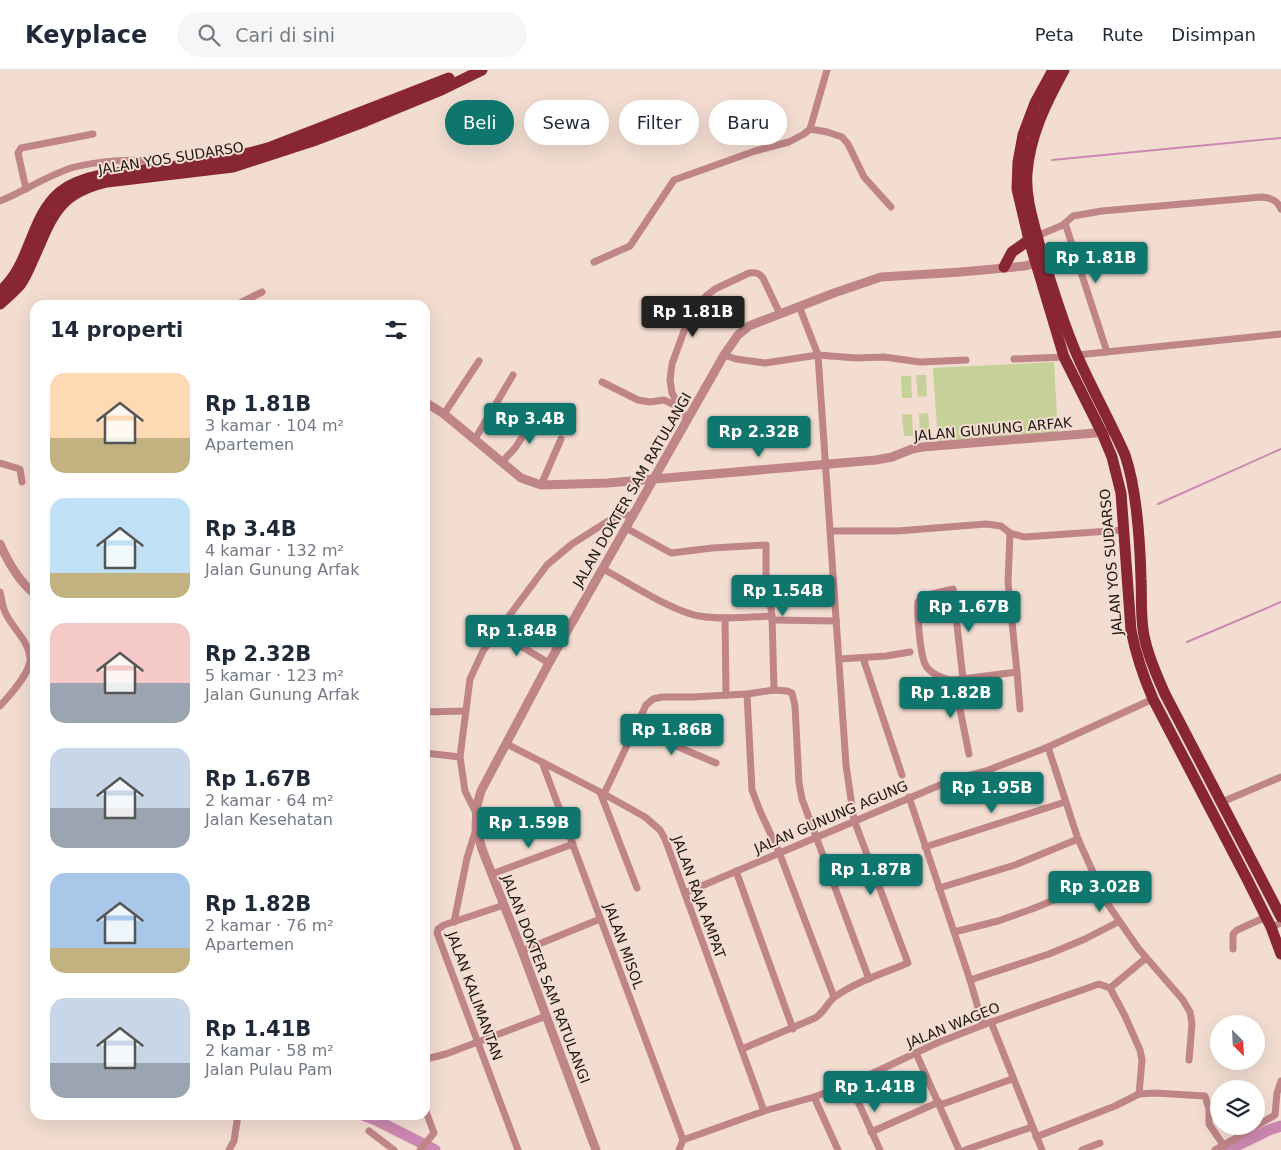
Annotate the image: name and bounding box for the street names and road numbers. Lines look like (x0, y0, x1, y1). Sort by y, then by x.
street label: JALAN YOS SUDARSO (96, 139, 245, 178)
street label: JALAN DOKTER SAM RATULANGI (569, 390, 695, 591)
street label: JALAN GUNUNG ARFAK (912, 414, 1073, 444)
street label: JALAN YOS SUDARSO (1097, 488, 1125, 637)
street label: JALAN GUNUNG AGUNG (751, 777, 910, 857)
street label: JALAN RAJA AMPAT (669, 833, 729, 961)
street label: JALAN DOKTER SAM RATULANGI (498, 871, 593, 1086)
street label: JALAN MISOL (601, 900, 647, 991)
street label: JALAN KALIMANTAN (444, 928, 506, 1063)
street label: JALAN WAGEO (903, 999, 1002, 1051)

